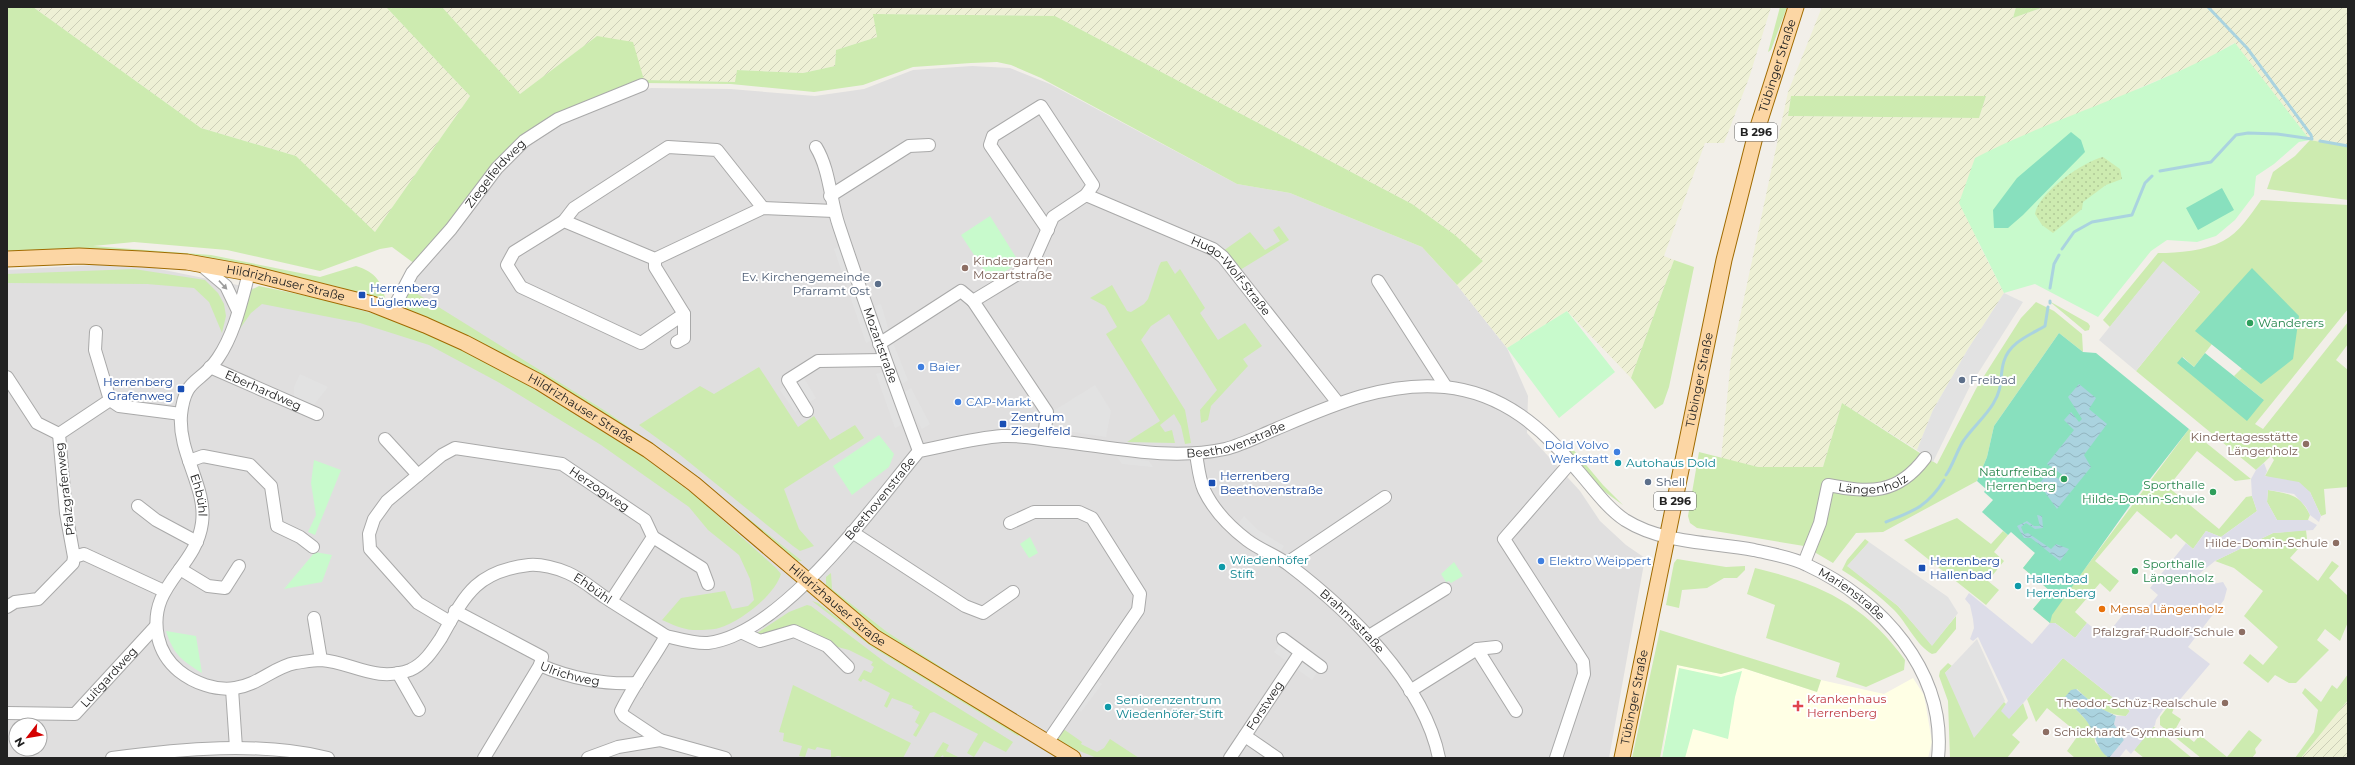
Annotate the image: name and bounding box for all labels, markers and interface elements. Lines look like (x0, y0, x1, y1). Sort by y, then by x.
street label: Tübinger Straße (1755, 17, 1799, 114)
road number: B 296 (1735, 123, 1777, 141)
street label: Ziegelfeldweg (462, 136, 529, 210)
street label: Hugo-Wolf-Straße (1189, 232, 1274, 318)
place label: Kindergarten Mozartstraße (973, 253, 1053, 282)
street label: Hildrizhauser Straße (225, 261, 347, 304)
marker: Kindergarten Mozartstraße (960, 263, 970, 273)
place label: Ev. Kirchengemeinde Pfarramt Ost (742, 269, 870, 298)
marker: Ev. Kirchengemeinde Pfarramt Ost (873, 279, 883, 289)
one-way arrow (219, 280, 228, 290)
place label: Herrenberg Lüglenweg (370, 280, 440, 309)
marker: Herrenberg Lüglenweg (357, 290, 367, 300)
street label: Mozartstraße (860, 305, 901, 385)
place label: Wanderers (2258, 315, 2324, 330)
marker: Wanderers (2245, 318, 2255, 328)
street label: Tübinger Straße (1682, 331, 1716, 429)
place label: Baier (929, 359, 961, 374)
marker: Baier (916, 362, 926, 372)
street label: Eberhardweg (223, 367, 304, 413)
street label: Hildrizhauser Straße (526, 370, 637, 446)
place label: Freibad (1970, 372, 2016, 387)
place label: Herrenberg Grafenweg (103, 374, 173, 403)
marker: Freibad (1957, 375, 1967, 385)
marker: Herrenberg Grafenweg (176, 384, 186, 394)
place label: CAP-Markt (966, 394, 1032, 409)
marker: CAP-Markt (953, 397, 963, 407)
place label: Zentrum Ziegelfeld (1011, 409, 1071, 438)
street label: Beethovenstraße (1186, 418, 1287, 461)
marker: Zentrum Ziegelfeld (998, 419, 1008, 429)
place label: Kindertagesstätte Längenholz (2191, 429, 2298, 458)
place label: Dold Volvo Werkstatt (1545, 437, 1609, 466)
marker: Kindertagesstätte Längenholz (2301, 439, 2311, 449)
street label: Pfalzgrafenweg (51, 442, 78, 536)
marker: Dold Volvo Werkstatt (1612, 447, 1622, 457)
street label: Beethovenstraße (841, 454, 918, 543)
place label: Autohaus Dold (1626, 455, 1716, 470)
marker: Autohaus Dold (1613, 458, 1623, 468)
street label: Herzogweg (566, 463, 632, 514)
place label: Naturfreibad Herrenberg (1979, 464, 2056, 493)
place label: Herrenberg Beethovenstraße (1220, 468, 1323, 497)
street label: Längenholz (1837, 471, 1911, 497)
street label: Ehbühl (187, 472, 211, 517)
place label: Shell (1656, 474, 1685, 489)
marker: Naturfreibad Herrenberg (2059, 474, 2069, 484)
marker: Shell (1643, 477, 1653, 487)
place label: Sporthalle Hilde-Domin-Schule (2082, 477, 2205, 506)
marker: Herrenberg Beethovenstraße (1207, 478, 1217, 488)
marker: Sporthalle Hilde-Domin-Schule (2208, 487, 2218, 497)
road number: B 296 (1654, 492, 1696, 510)
place label: Hilde-Domin-Schule (2205, 535, 2328, 550)
marker: Hilde-Domin-Schule (2331, 538, 2341, 548)
place label: Wiedenhöfer Stift (1230, 552, 1309, 581)
place label: Elektro Weippert (1549, 553, 1652, 568)
place label: Herrenberg Hallenbad (1930, 553, 2000, 582)
marker: Elektro Weippert (1536, 556, 1546, 566)
place label: Sporthalle Längenholz (2143, 556, 2214, 585)
street label: Hildrizhauser Straße (786, 560, 889, 649)
marker: Wiedenhöfer Stift (1217, 562, 1227, 572)
marker: Herrenberg Hallenbad (1917, 563, 1927, 573)
street label: Marienstraße (1816, 564, 1888, 623)
marker: Sporthalle Längenholz (2130, 566, 2140, 576)
street label: Ehbühl (571, 569, 615, 607)
place label: Hallenbad Herrenberg (2026, 571, 2096, 600)
marker: Hallenbad Herrenberg (2013, 581, 2023, 591)
street label: Brahmsstraße (1317, 585, 1388, 656)
place label: Mensa Längenholz (2110, 601, 2224, 616)
marker: Mensa Längenholz (2097, 604, 2107, 614)
place label: Pfalzgraf-Rudolf-Schule (2092, 624, 2234, 639)
marker: Pfalzgraf-Rudolf-Schule (2237, 627, 2247, 637)
street label: Luitgardweg (77, 644, 140, 710)
street label: Tübinger Straße (1617, 648, 1651, 746)
street label: Ulrichweg (538, 658, 601, 689)
street label: Forstweg (1243, 678, 1286, 733)
place label: Krankenhaus Herrenberg (1807, 691, 1886, 720)
place label: Seniorenzentrum Wiedenhöfer-Stift (1116, 692, 1224, 721)
place label: Theodor-Schüz-Realschule (2057, 695, 2217, 710)
marker: Theodor-Schüz-Realschule (2220, 698, 2230, 708)
marker: Krankenhaus Herrenberg (1792, 700, 1804, 712)
marker: Seniorenzentrum Wiedenhöfer-Stift (1103, 702, 1113, 712)
north arrow (8, 717, 48, 757)
place label: Schickhardt-Gymnasium (2054, 724, 2204, 739)
marker: Schickhardt-Gymnasium (2041, 727, 2051, 737)
text: N (11, 735, 28, 750)

